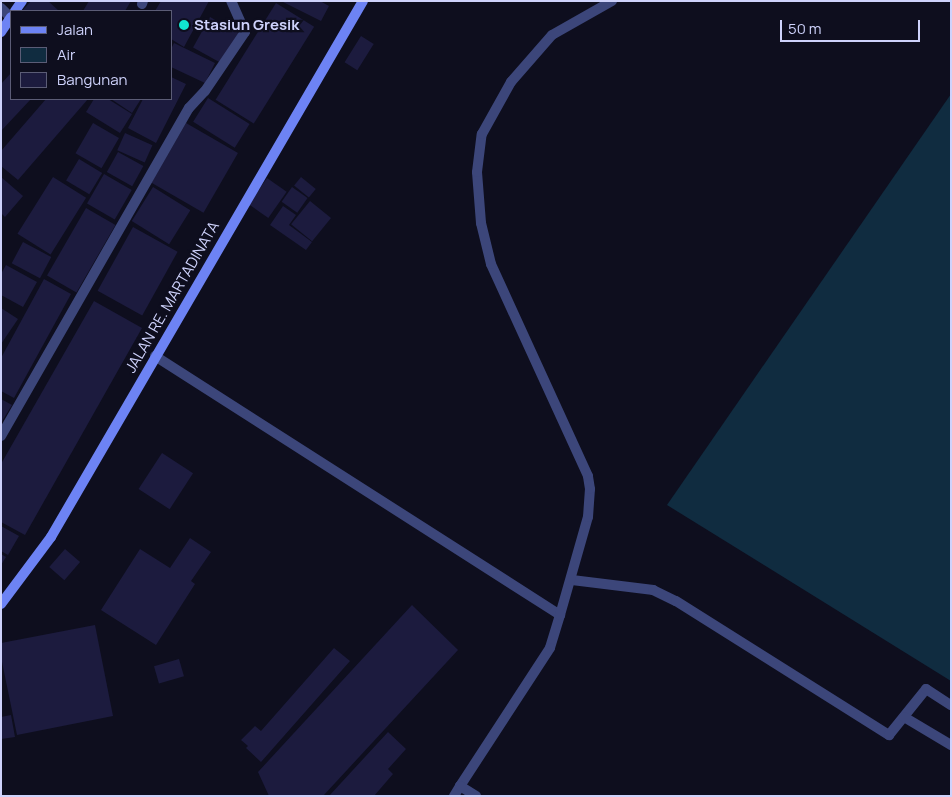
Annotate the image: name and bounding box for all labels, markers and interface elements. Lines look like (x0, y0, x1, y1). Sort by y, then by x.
legend (10, 10, 172, 100)
scale bar (782, 10, 922, 42)
place label: Stasiun Gresik (194, 16, 299, 34)
text: 50 m (788, 18, 822, 39)
text: Jalan (57, 19, 93, 40)
marker: Stasiun Gresik (178, 19, 190, 31)
text: Air (57, 44, 75, 65)
text: Bangunan (57, 69, 127, 90)
street label: JALAN RE. MARTADINATA (121, 218, 223, 376)

